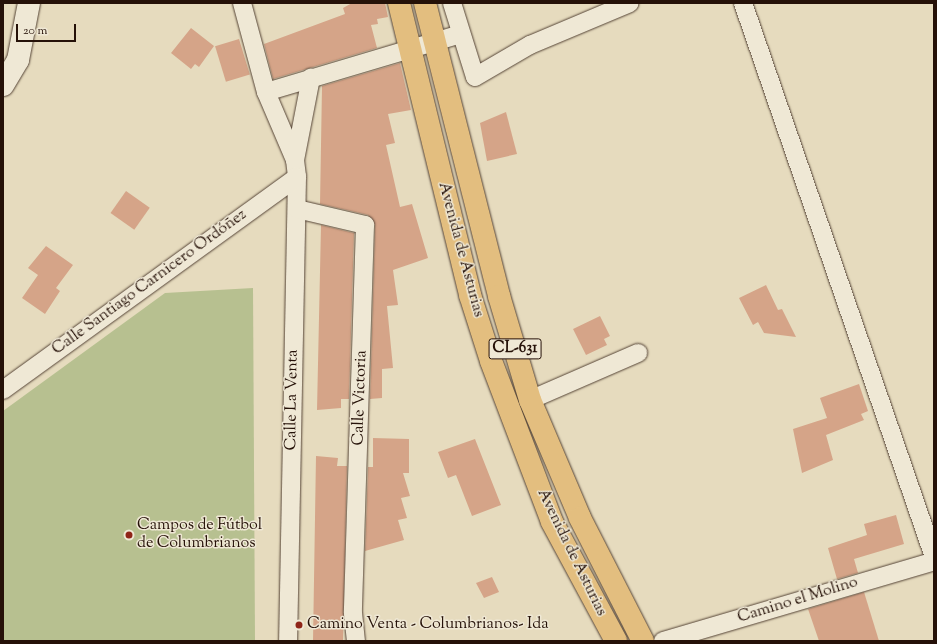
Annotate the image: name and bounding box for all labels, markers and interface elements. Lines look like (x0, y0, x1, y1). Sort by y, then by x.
scale bar (18, 16, 78, 42)
text: 20 m (23, 22, 47, 40)
street label: Avenida de Asturias (433, 180, 487, 320)
street label: Calle Santiago Carnicero Ordóñez (49, 206, 251, 360)
road number: CL-631 (488, 336, 542, 362)
street label: Calle La Venta (283, 349, 303, 451)
street label: Calle Victoria (350, 350, 372, 446)
street label: Avenida de Asturias (532, 486, 610, 620)
place label: Campos de Fútbol de Columbrianos (137, 516, 262, 554)
marker: Campos de Fútbol de Columbrianos (124, 530, 134, 540)
street label: Camino el Molino (736, 574, 860, 628)
place label: Camino Venta - Columbrianos- Ida (307, 615, 549, 635)
marker: Camino Venta - Columbrianos- Ida (294, 620, 304, 630)

